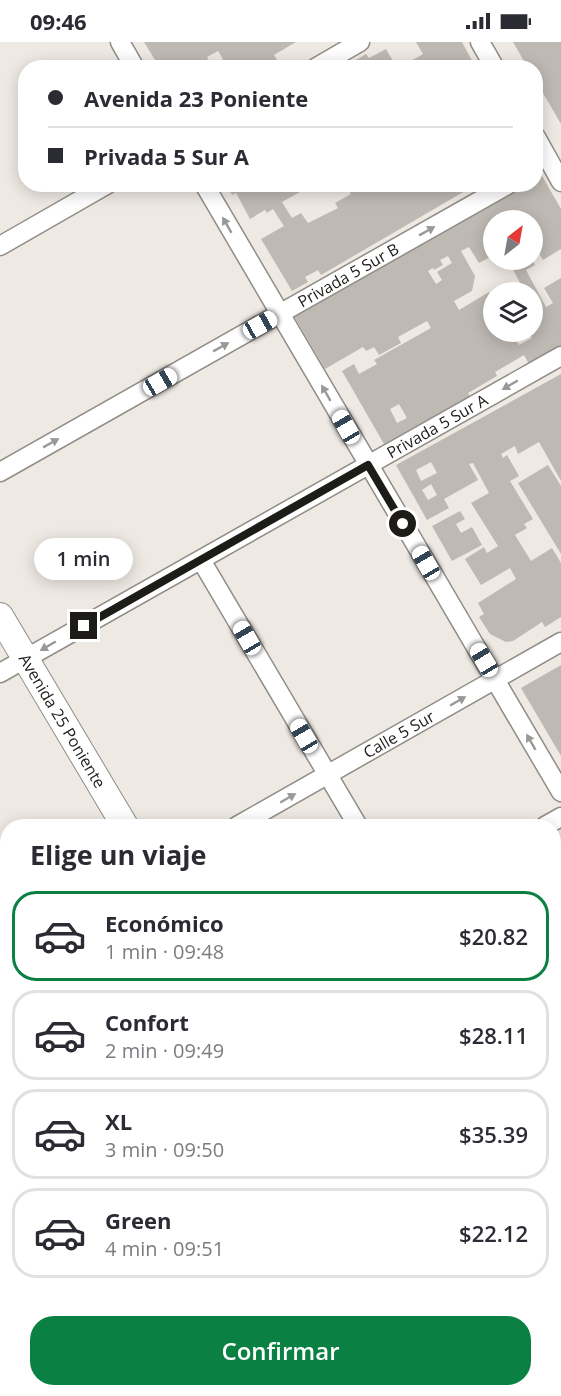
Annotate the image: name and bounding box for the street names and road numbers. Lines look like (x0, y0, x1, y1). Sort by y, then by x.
street label: Privada 5 Sur B (294, 238, 403, 312)
street label: Privada 5 Sur A (383, 388, 492, 463)
street label: Avenida 25 Poniente (14, 650, 111, 792)
street label: Calle 5 Sur (359, 705, 439, 763)

